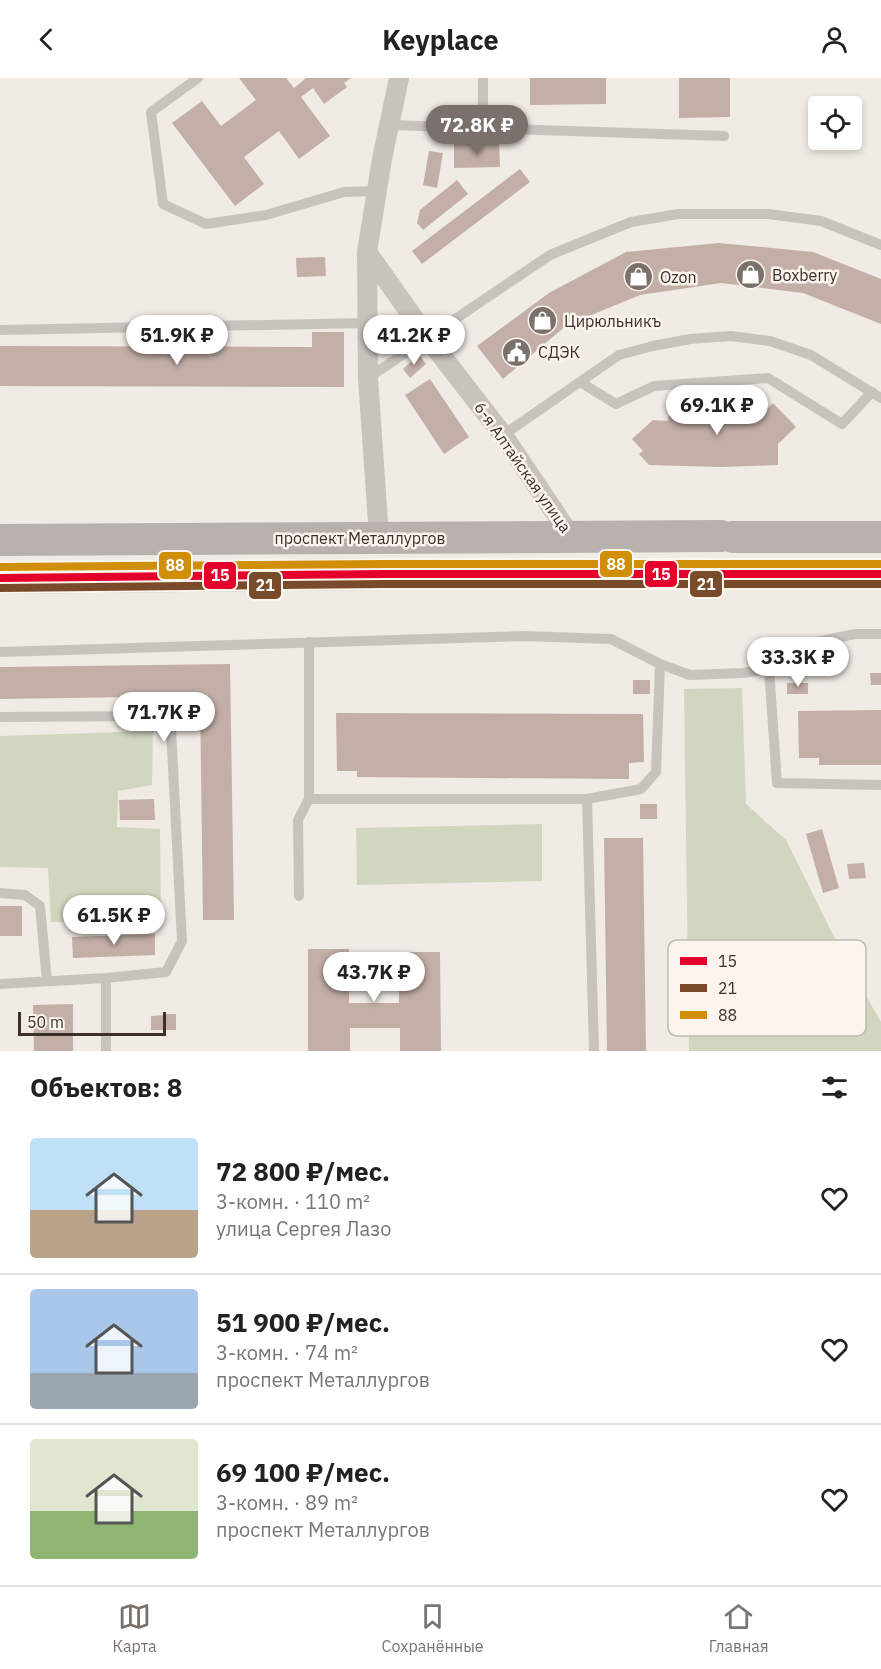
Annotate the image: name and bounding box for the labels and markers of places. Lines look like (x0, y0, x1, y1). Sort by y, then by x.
pin: 72.8K ₽ (422, 105, 532, 156)
shop icon: Boxberry (735, 259, 767, 291)
shop icon: Ozon (623, 261, 655, 293)
place label: Boxberry (772, 265, 837, 285)
place label: Ozon (660, 267, 697, 287)
shop icon: Цирюльникъ (527, 305, 559, 337)
place label: Цирюльникъ (564, 311, 661, 331)
pin: 51.9K ₽ (122, 315, 232, 366)
pin: 41.2K ₽ (359, 315, 469, 366)
public building icon: СДЭК (501, 336, 533, 368)
place label: СДЭК (538, 342, 580, 362)
pin: 69.1K ₽ (662, 385, 772, 436)
pin: 33.3K ₽ (743, 637, 853, 688)
pin: 71.7K ₽ (109, 692, 219, 743)
pin: 61.5K ₽ (59, 895, 169, 946)
pin: 43.7K ₽ (319, 952, 429, 1003)

